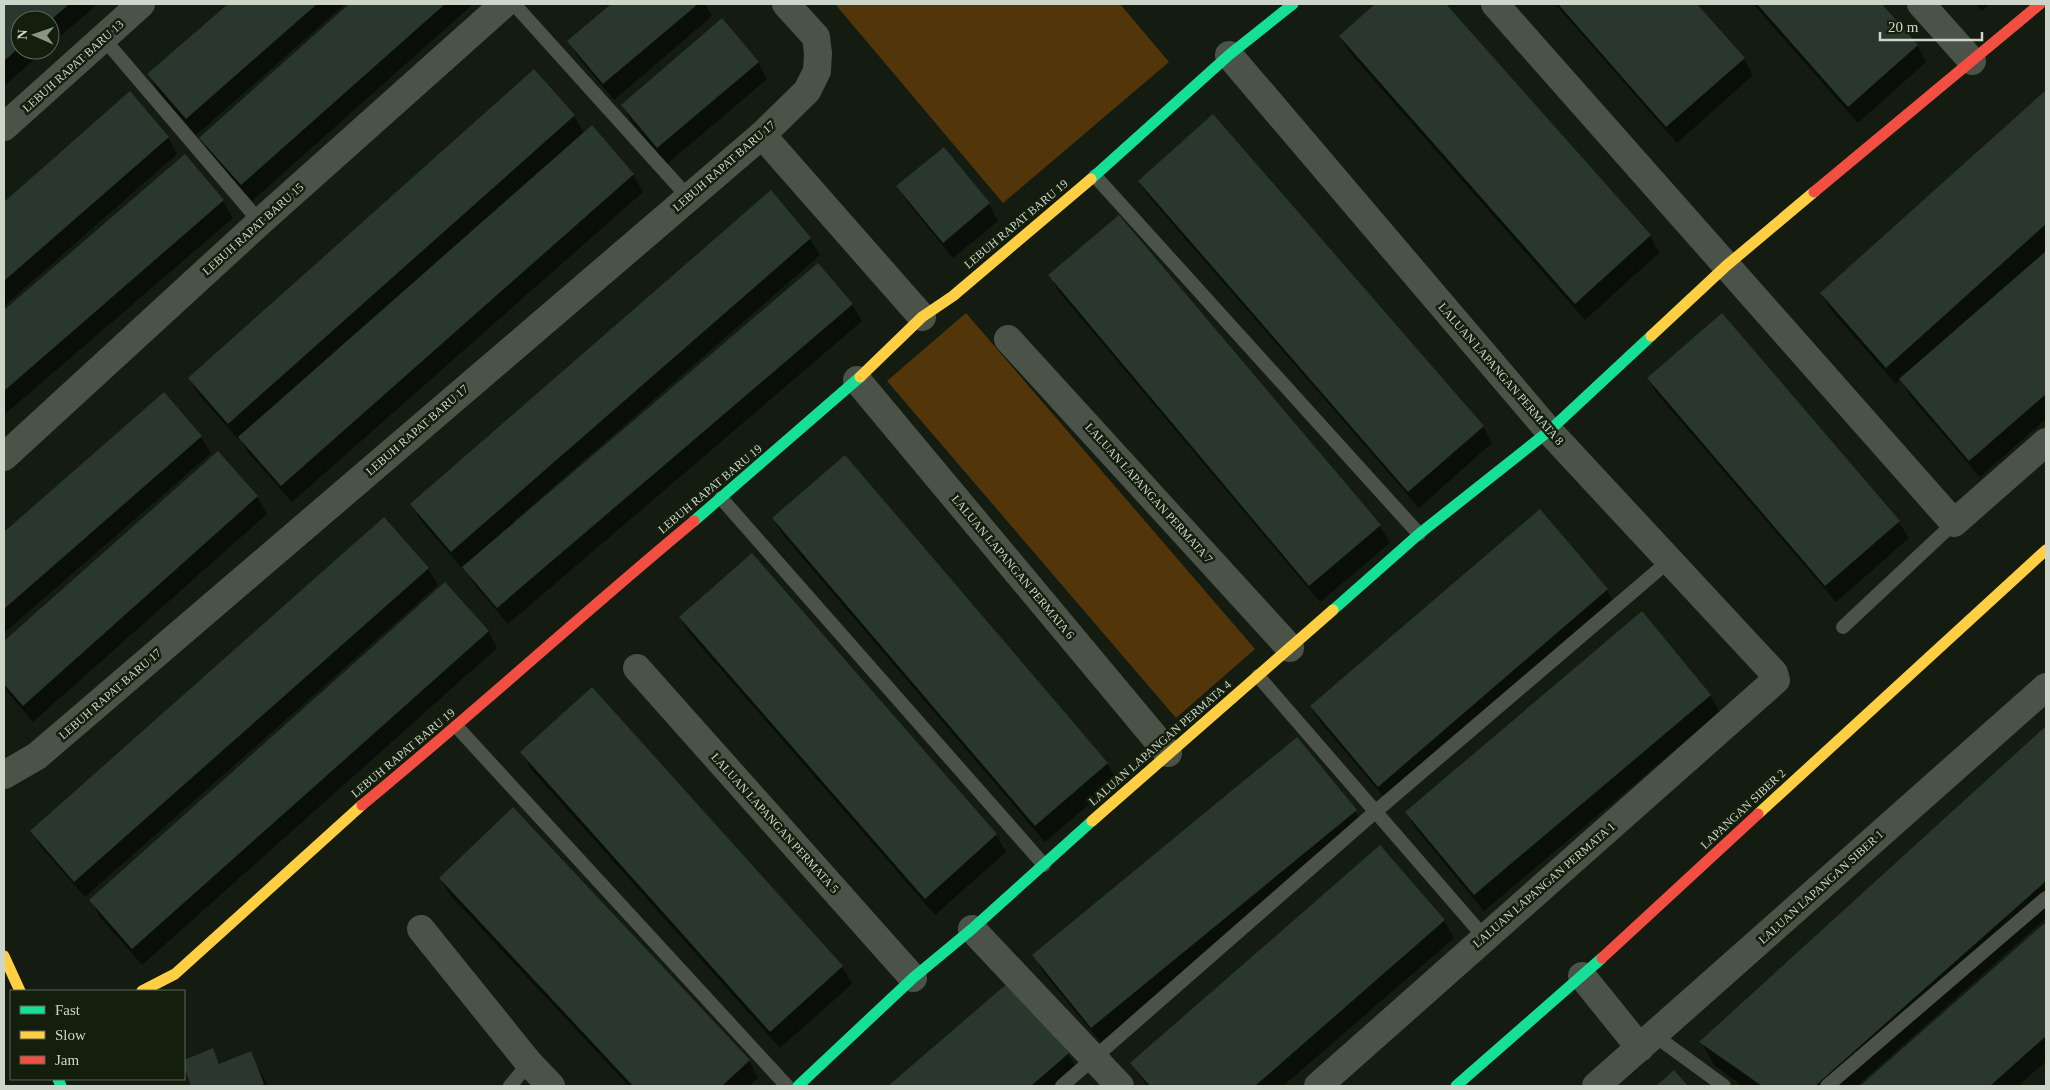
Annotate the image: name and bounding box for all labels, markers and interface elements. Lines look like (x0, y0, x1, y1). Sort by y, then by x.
north arrow (10, 10, 60, 60)
scale bar (1880, 10, 1982, 42)
street label: LEBUH RAPAT BARU 13 (20, 17, 126, 115)
text: 20 m (1888, 19, 1919, 35)
text: N (15, 29, 30, 40)
street label: LEBUH RAPAT BARU 17 (670, 118, 778, 214)
street label: LEBUH RAPAT BARU 19 (961, 177, 1071, 271)
street label: LEBUH RAPAT BARU 15 (200, 180, 306, 278)
street label: LALUAN LAPANGAN PERMATA 8 (1435, 300, 1567, 448)
street label: LEBUH RAPAT BARU 17 (363, 382, 471, 478)
street label: LALUAN LAPANGAN PERMATA 7 (1082, 420, 1216, 566)
street label: LEBUH RAPAT BARU 19 (655, 442, 765, 536)
street label: LALUAN LAPANGAN PERMATA 6 (949, 492, 1077, 642)
street label: LEBUH RAPAT BARU 17 (56, 646, 164, 742)
street label: LALUAN LAPANGAN PERMATA 4 (1086, 677, 1234, 809)
street label: LEBUH RAPAT BARU 19 (348, 706, 458, 800)
street label: LALUAN LAPANGAN PERMATA 5 (708, 750, 842, 896)
street label: LAPANGAN SIBER 2 (1698, 766, 1788, 852)
street label: LALUAN LAPANGAN PERMATA 1 (1470, 819, 1618, 951)
street label: LALUAN LAPANGAN SIBER 1 (1756, 827, 1886, 947)
legend (10, 990, 185, 1080)
text: Fast (55, 1002, 81, 1018)
text: Slow (55, 1027, 86, 1043)
text: Jam (55, 1052, 79, 1068)

